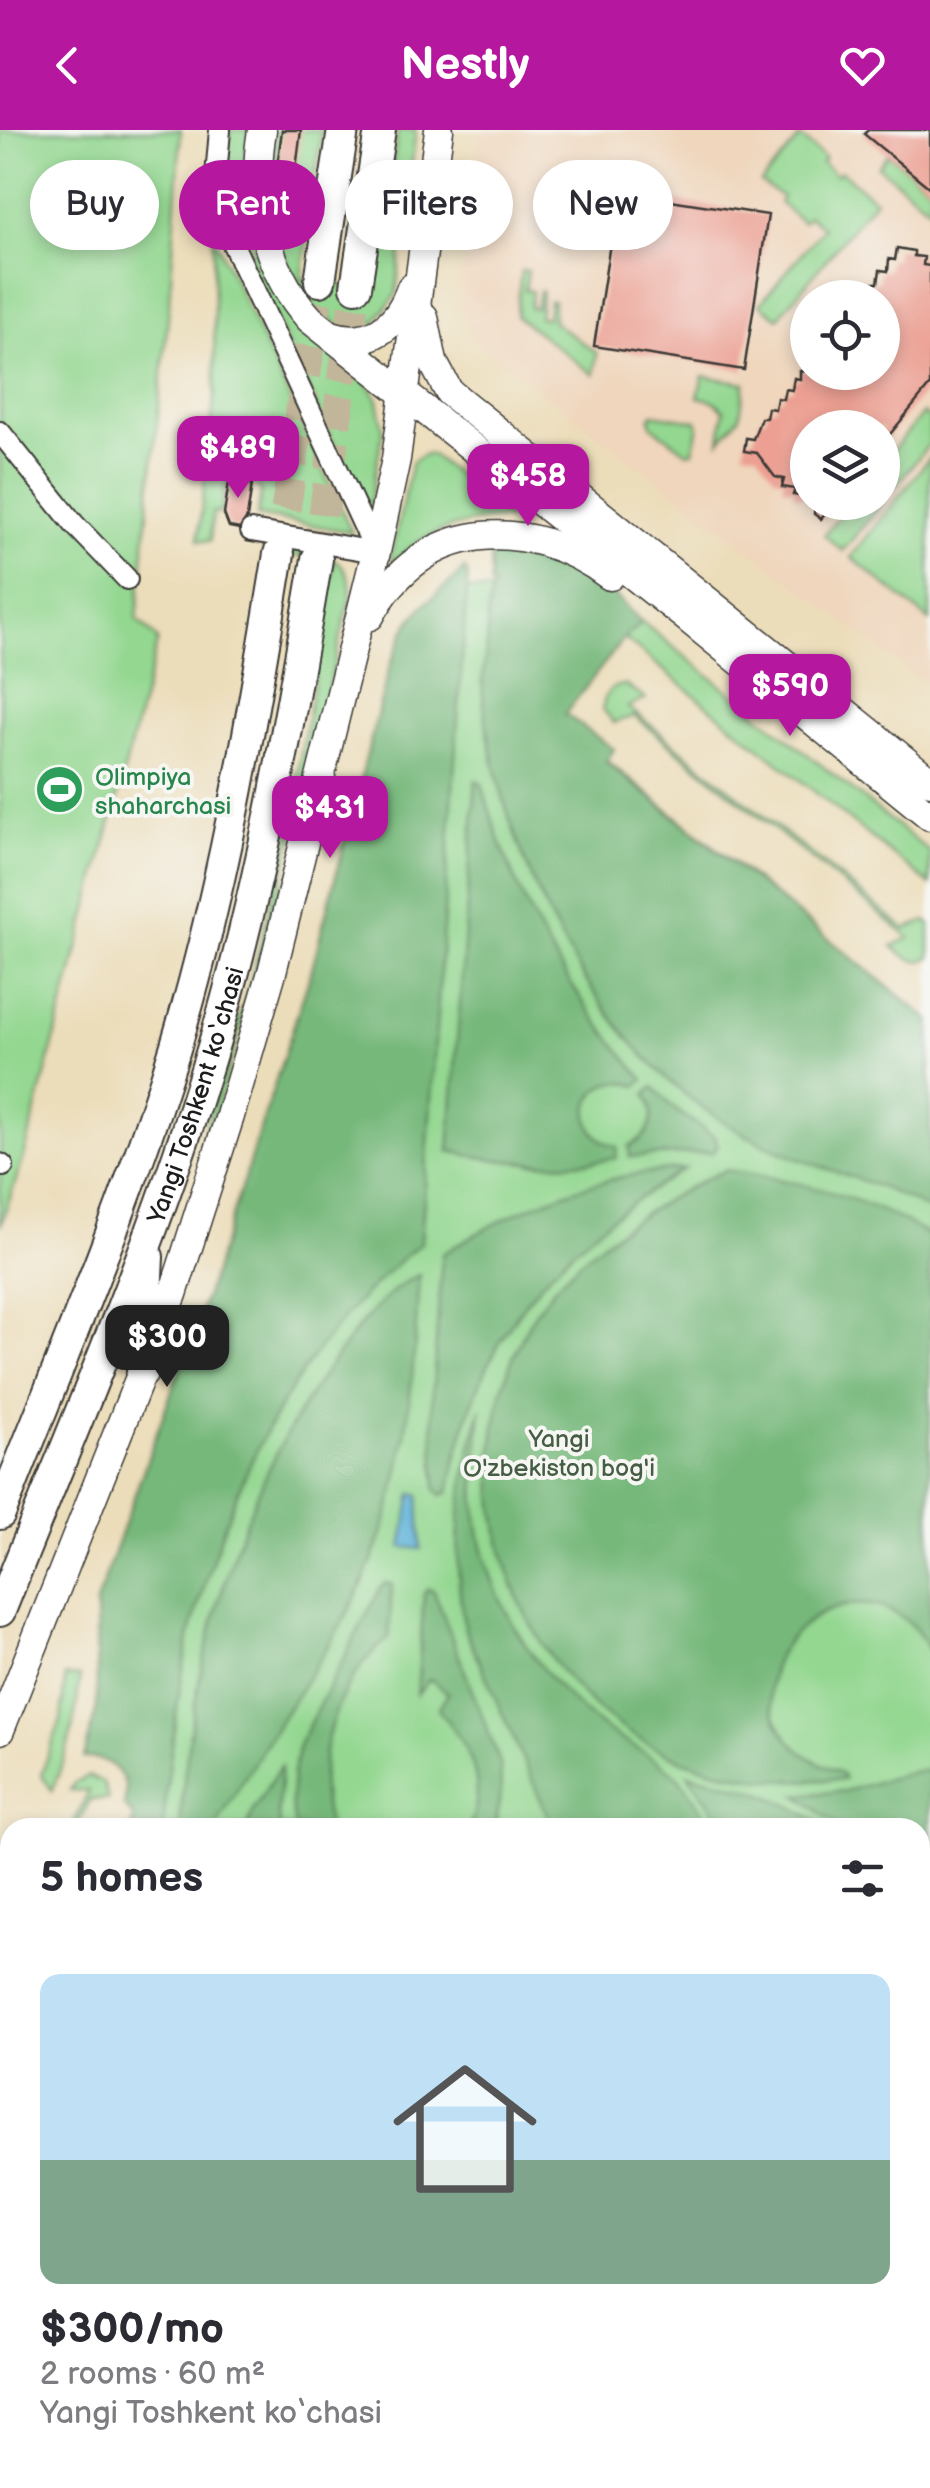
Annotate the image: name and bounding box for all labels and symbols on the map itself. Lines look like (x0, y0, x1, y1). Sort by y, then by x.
pin: $489 (179, 416, 297, 501)
pin: $458 (469, 444, 587, 529)
pin: $590 (731, 654, 849, 739)
place label: Olimpiya shaharchasi (95, 762, 231, 822)
sports icon: Olimpiya shaharchasi (34, 764, 86, 816)
pin: $431 (271, 776, 389, 861)
street label: Yangi Toshkent ko‘chasi (141, 964, 252, 1229)
pin: $300 (108, 1305, 226, 1390)
park label: Yangi O'zbekiston bog'i (463, 1424, 655, 1484)

